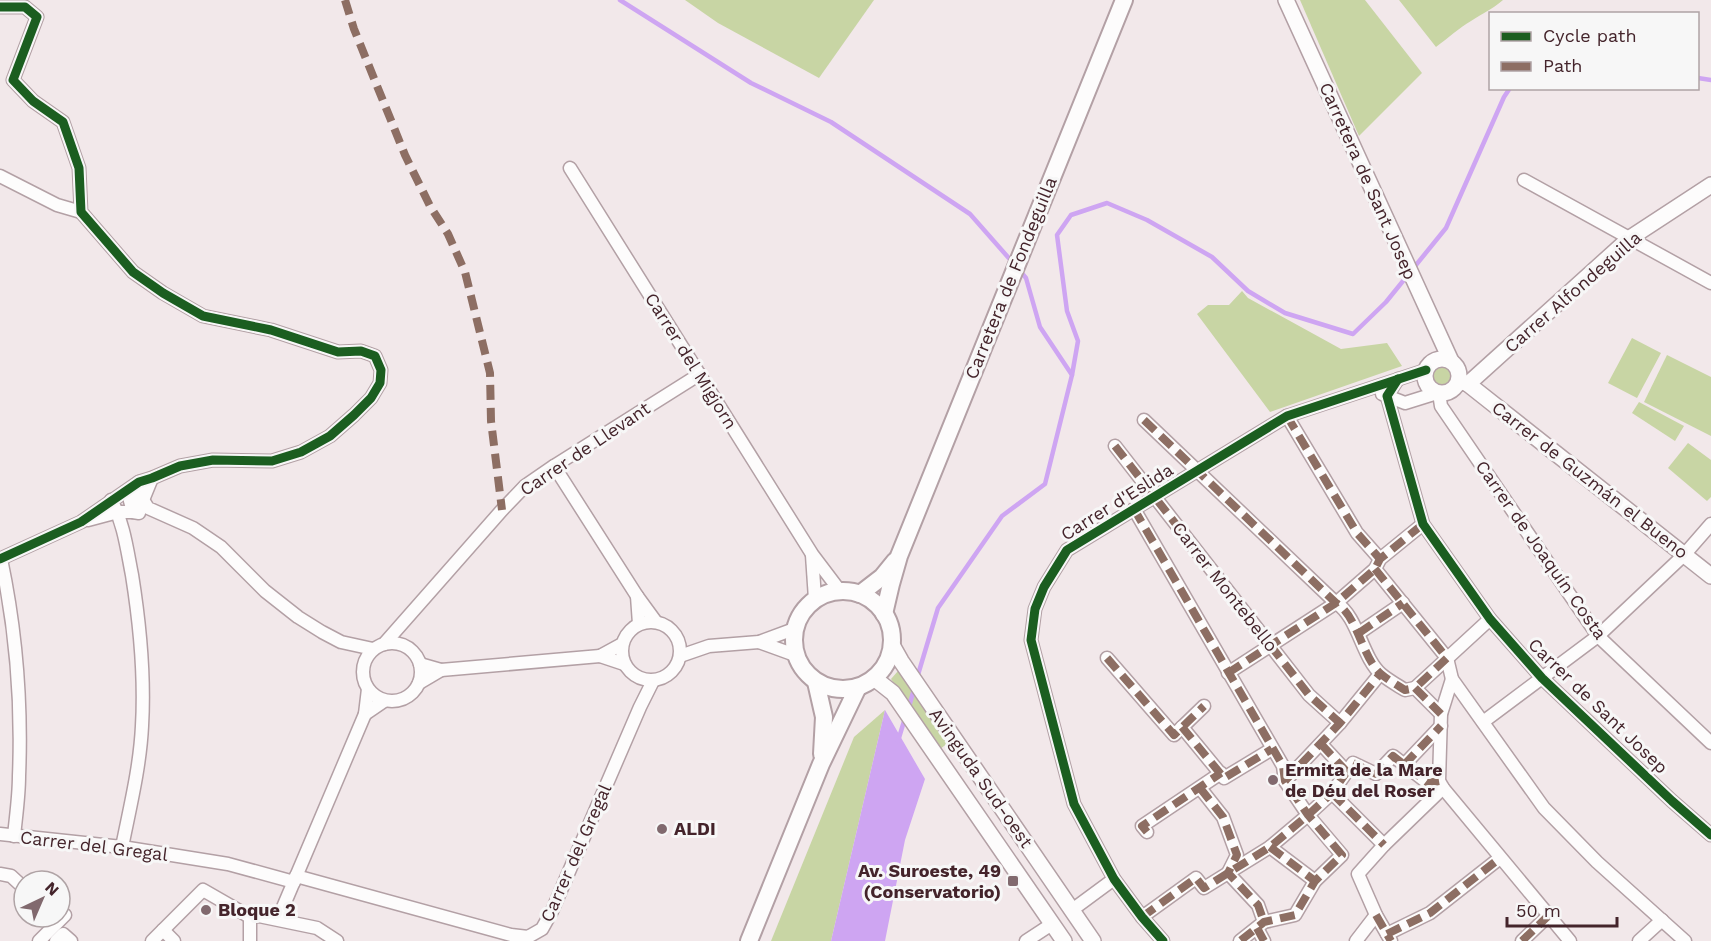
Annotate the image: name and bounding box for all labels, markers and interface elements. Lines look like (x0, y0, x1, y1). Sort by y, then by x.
legend (1489, 12, 1699, 90)
text: Cycle path (1543, 25, 1637, 46)
text: Path (1543, 55, 1583, 76)
street label: Carretera de Sant Josep (1315, 79, 1421, 283)
street label: Carretera de Fondeguilla (960, 174, 1061, 382)
street label: Carrer Alfondeguilla (1500, 227, 1645, 357)
street label: Carrer del Migjorn (641, 289, 742, 433)
street label: Carrer de Guzmán el Bueno (1488, 396, 1693, 563)
street label: Carrer de Llevant (516, 397, 654, 500)
street label: Carrer de Joaquín Costa (1472, 456, 1611, 643)
street label: Carrer d'Eslida (1057, 459, 1177, 545)
street label: Carrer Montebello (1168, 518, 1283, 656)
street label: Carrer de Sant Josep (1524, 633, 1673, 778)
street label: Avinguda Sud-oest (925, 704, 1038, 852)
place label: Ermita de la Mare de Déu del Roser (1285, 759, 1443, 801)
marker: Ermita de la Mare de Déu del Roser (1266, 773, 1280, 787)
street label: Carrer del Gregal (536, 780, 616, 925)
place label: ALDI (674, 818, 716, 839)
marker: ALDI (655, 822, 669, 836)
street label: Carrer del Gregal (19, 826, 170, 865)
place label: Av. Suroeste, 49 (Conservatorio) (858, 860, 1001, 902)
north arrow (12, 869, 72, 929)
marker: Av. Suroeste, 49 (Conservatorio) (1006, 874, 1020, 888)
text: N (41, 878, 63, 900)
scale bar (1507, 890, 1616, 928)
place label: Bloque 2 (218, 899, 296, 920)
text: 50 m (1516, 900, 1561, 921)
marker: Bloque 2 (199, 903, 213, 917)

